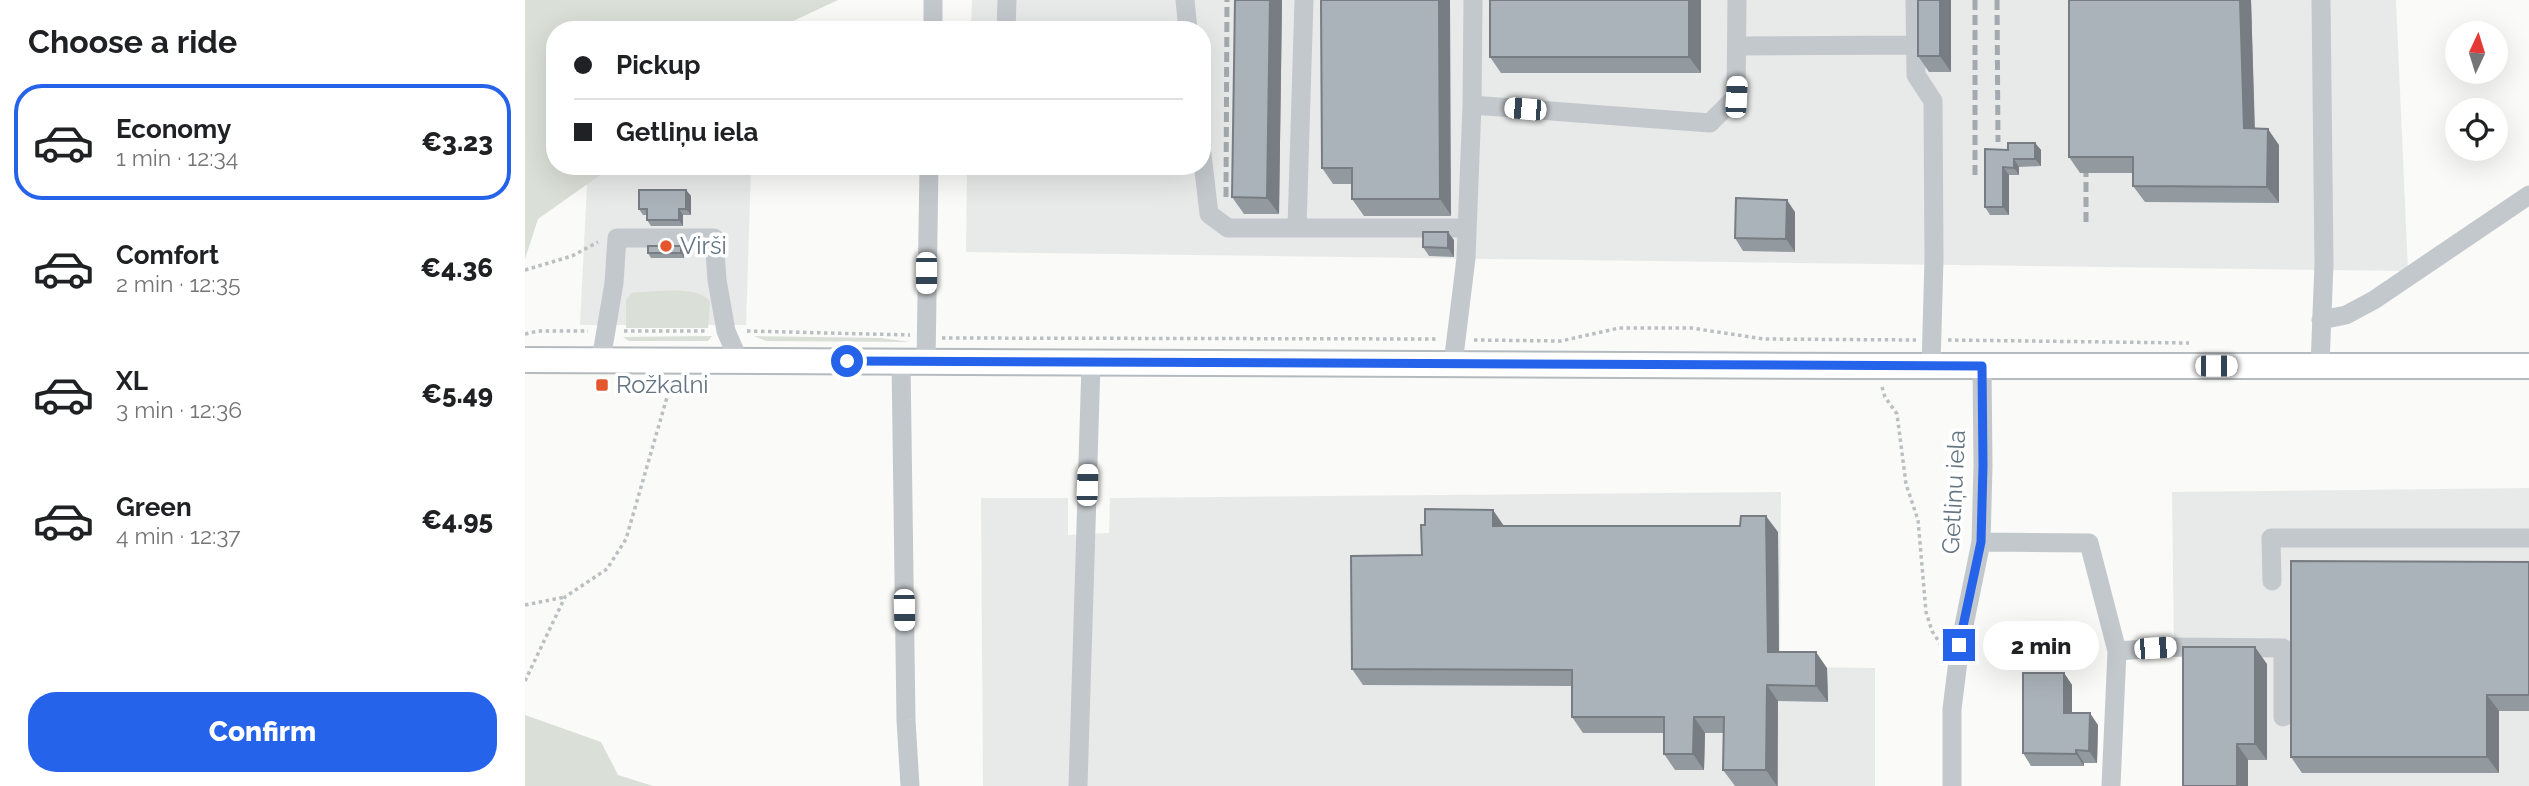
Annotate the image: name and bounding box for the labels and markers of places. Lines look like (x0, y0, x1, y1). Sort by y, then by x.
place label: Virši (680, 231, 727, 260)
marker: Virši (658, 238, 674, 254)
place label: Rožkalni (616, 370, 709, 399)
marker: Rožkalni (594, 377, 610, 393)

